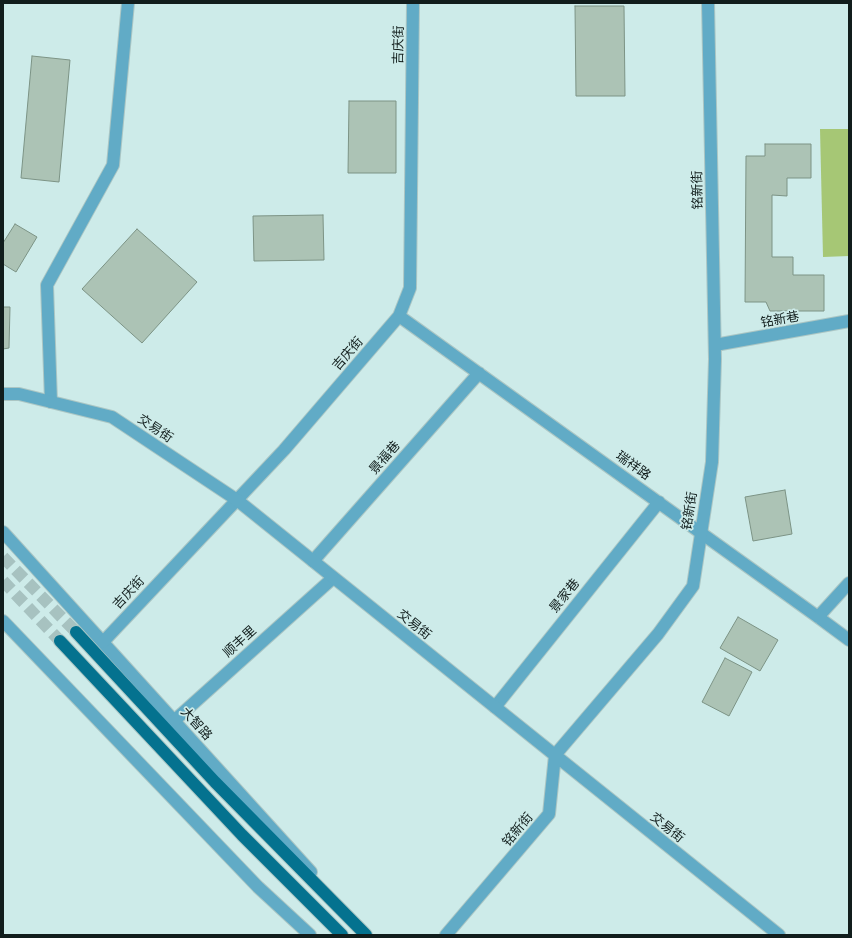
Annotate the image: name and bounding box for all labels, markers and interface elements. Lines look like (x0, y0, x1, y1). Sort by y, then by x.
street label: 吉庆街 (391, 25, 407, 65)
street label: 铭新街 (690, 170, 706, 210)
street label: 铭新巷 (759, 309, 801, 331)
street label: 吉庆街 (329, 334, 367, 374)
street label: 交易街 (134, 412, 176, 446)
street label: 景福巷 (366, 438, 404, 478)
street label: 瑞祥路 (613, 448, 653, 484)
street label: 铭新街 (679, 491, 701, 531)
street label: 吉庆街 (110, 573, 148, 613)
street label: 景家巷 (547, 576, 583, 616)
street label: 交易街 (394, 607, 434, 643)
street label: 顺丰里 (220, 623, 260, 661)
street label: 大智路 (177, 704, 215, 744)
street label: 铭新街 (499, 810, 537, 850)
street label: 交易街 (647, 810, 687, 846)

